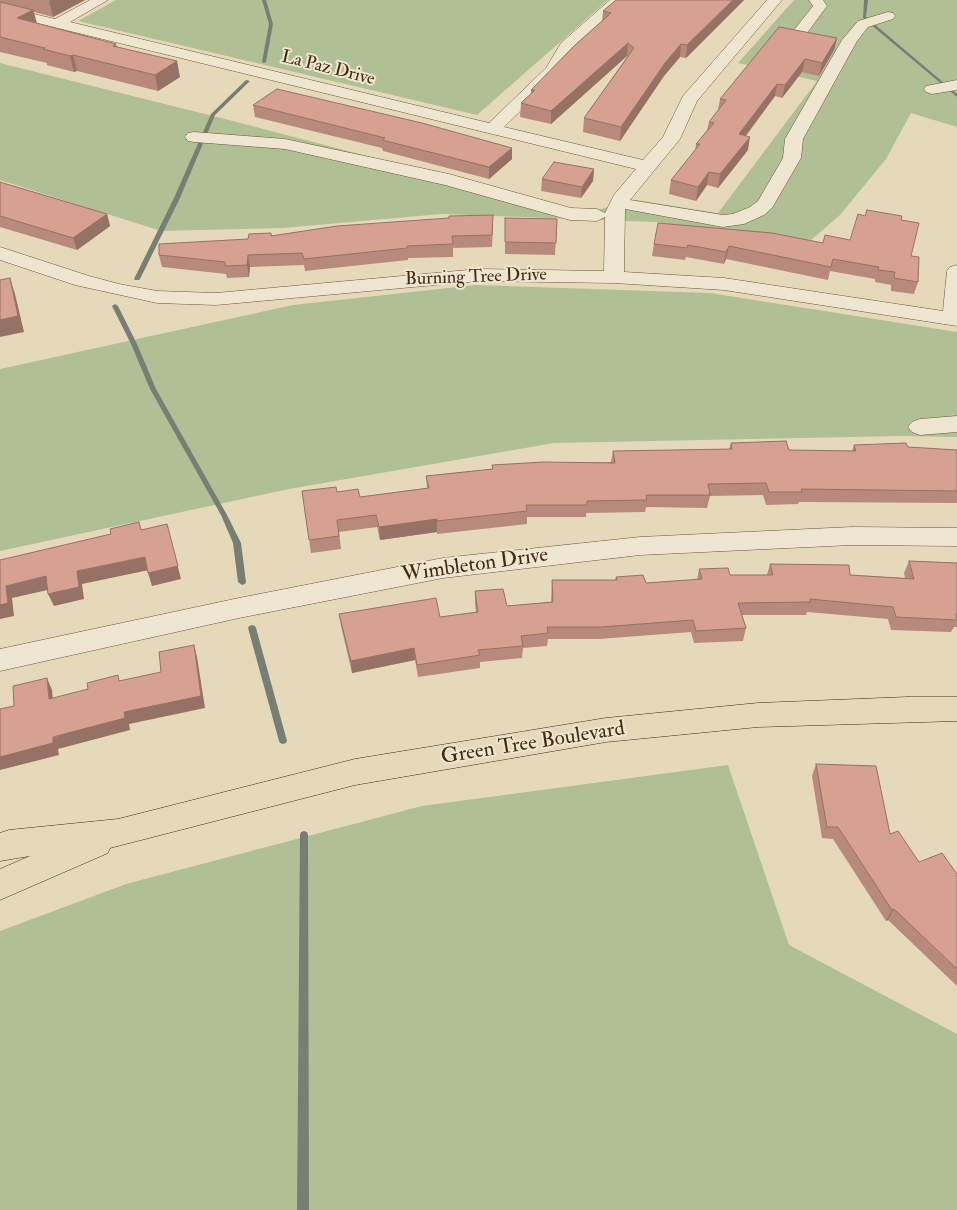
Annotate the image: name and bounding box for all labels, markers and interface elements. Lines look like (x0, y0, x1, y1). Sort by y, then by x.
street label: La Paz Drive (279, 47, 377, 91)
street label: Burning Tree Drive (405, 265, 547, 291)
street label: Wimbleton Drive (400, 543, 550, 589)
street label: Green Tree Boulevard (439, 717, 627, 771)

